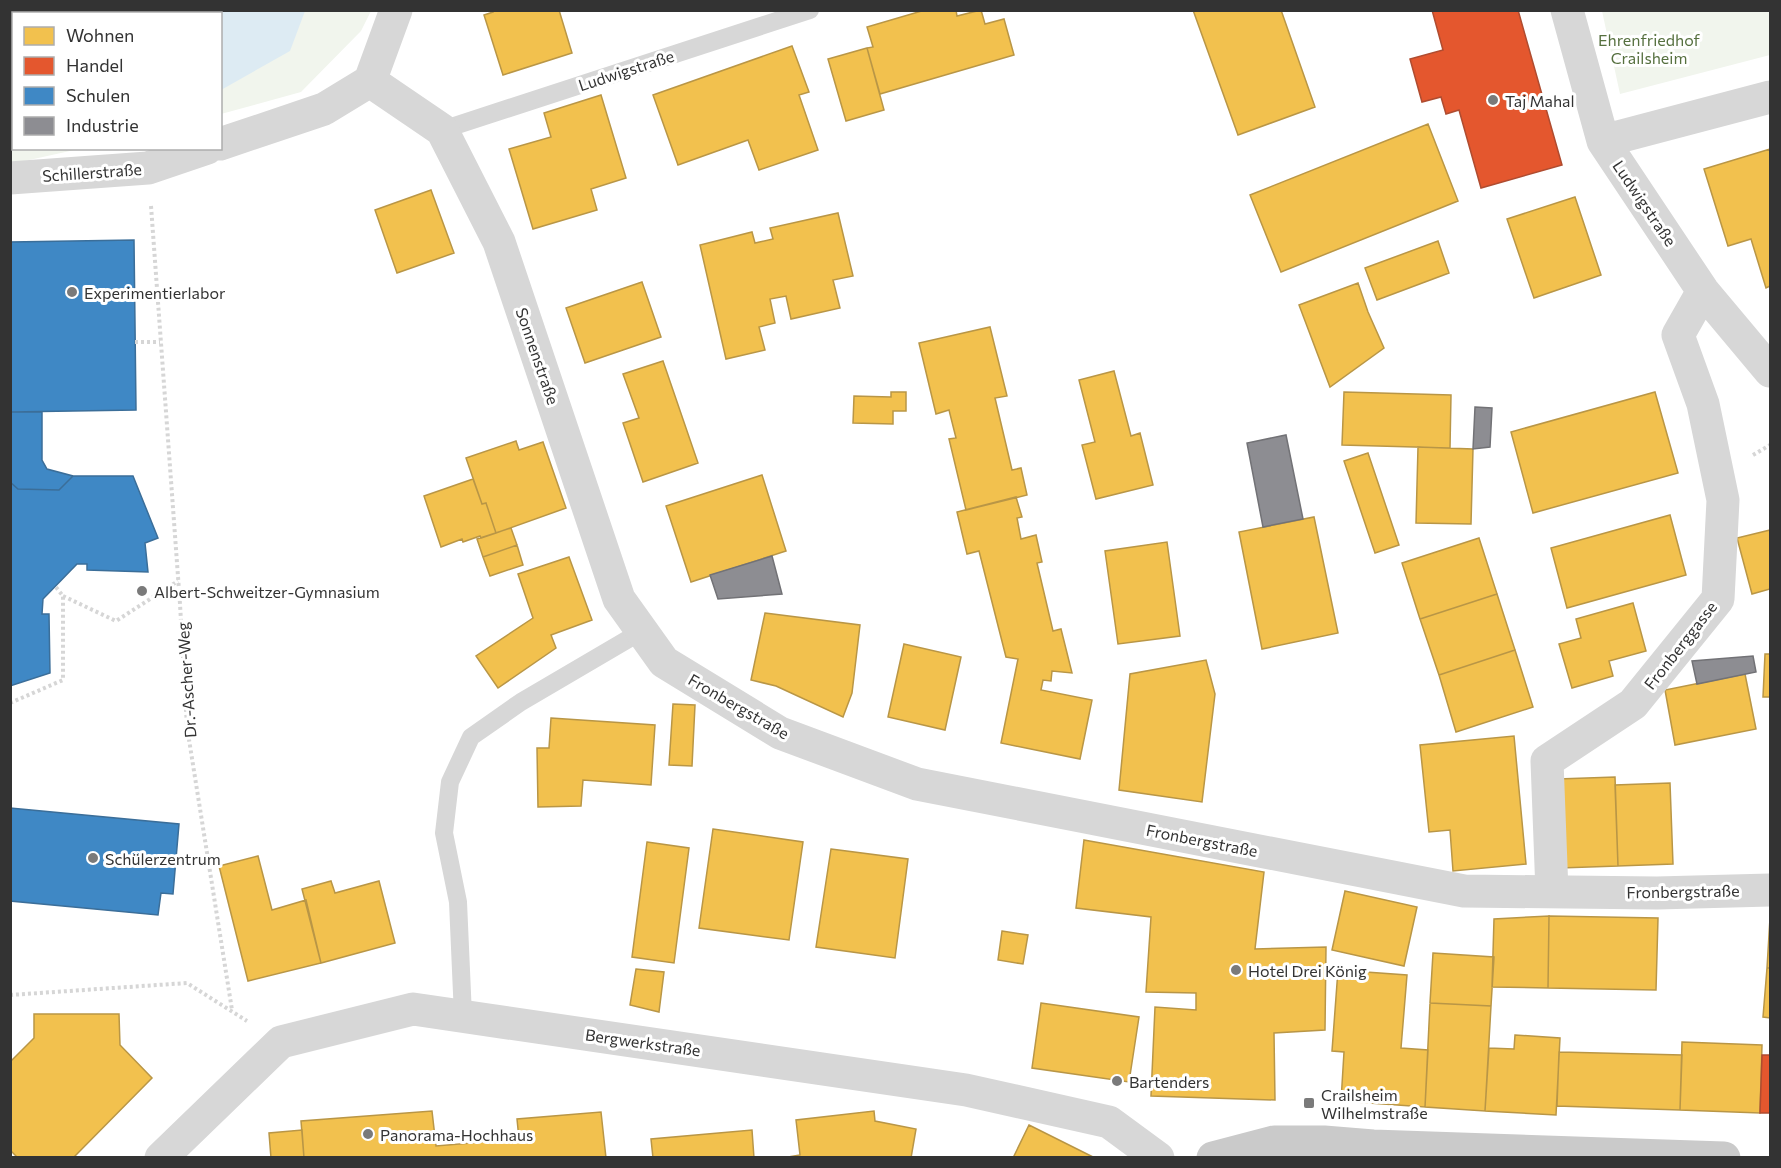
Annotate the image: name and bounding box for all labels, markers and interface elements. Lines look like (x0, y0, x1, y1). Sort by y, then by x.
legend (12, 12, 222, 150)
text: Wohnen (66, 24, 134, 46)
park label: Ehrenfriedhof Crailsheim (1598, 30, 1701, 67)
street label: Ludwigstraße (576, 46, 676, 94)
text: Handel (66, 54, 124, 76)
text: Schulen (66, 84, 130, 106)
place label: Taj Mahal (1505, 91, 1575, 110)
marker: Taj Mahal (1486, 93, 1500, 107)
text: Industrie (66, 114, 139, 136)
street label: Ludwigstraße (1609, 156, 1681, 250)
street label: Schillerstraße (42, 159, 142, 185)
place label: Experimentierlabor (84, 283, 226, 302)
marker: Experimentierlabor (65, 285, 79, 299)
street label: Sonnenstraße (513, 305, 563, 407)
place label: Albert-Schweitzer-Gymnasium (154, 582, 380, 601)
marker: Albert-Schweitzer-Gymnasium (135, 584, 149, 598)
street label: Fronberggasse (1640, 597, 1720, 693)
street label: Dr.-Ascher-Weg (172, 621, 200, 739)
street label: Fronbergstraße (685, 669, 793, 743)
street label: Fronbergstraße (1145, 820, 1259, 860)
place label: Schülerzentrum (105, 849, 221, 868)
marker: Schülerzentrum (86, 851, 100, 865)
street label: Fronbergstraße (1626, 881, 1740, 901)
place label: Hotel Drei König (1248, 961, 1367, 980)
marker: Hotel Drei König (1229, 963, 1243, 977)
street label: Bergwerkstraße (584, 1024, 702, 1060)
place label: Bartenders (1129, 1072, 1209, 1091)
marker: Bartenders (1110, 1074, 1124, 1088)
place label: Crailsheim Wilhelmstraße (1321, 1085, 1428, 1122)
marker: Crailsheim Wilhelmstraße (1302, 1096, 1316, 1110)
place label: Panorama-Hochhaus (380, 1125, 533, 1144)
marker: Panorama-Hochhaus (361, 1127, 375, 1141)

